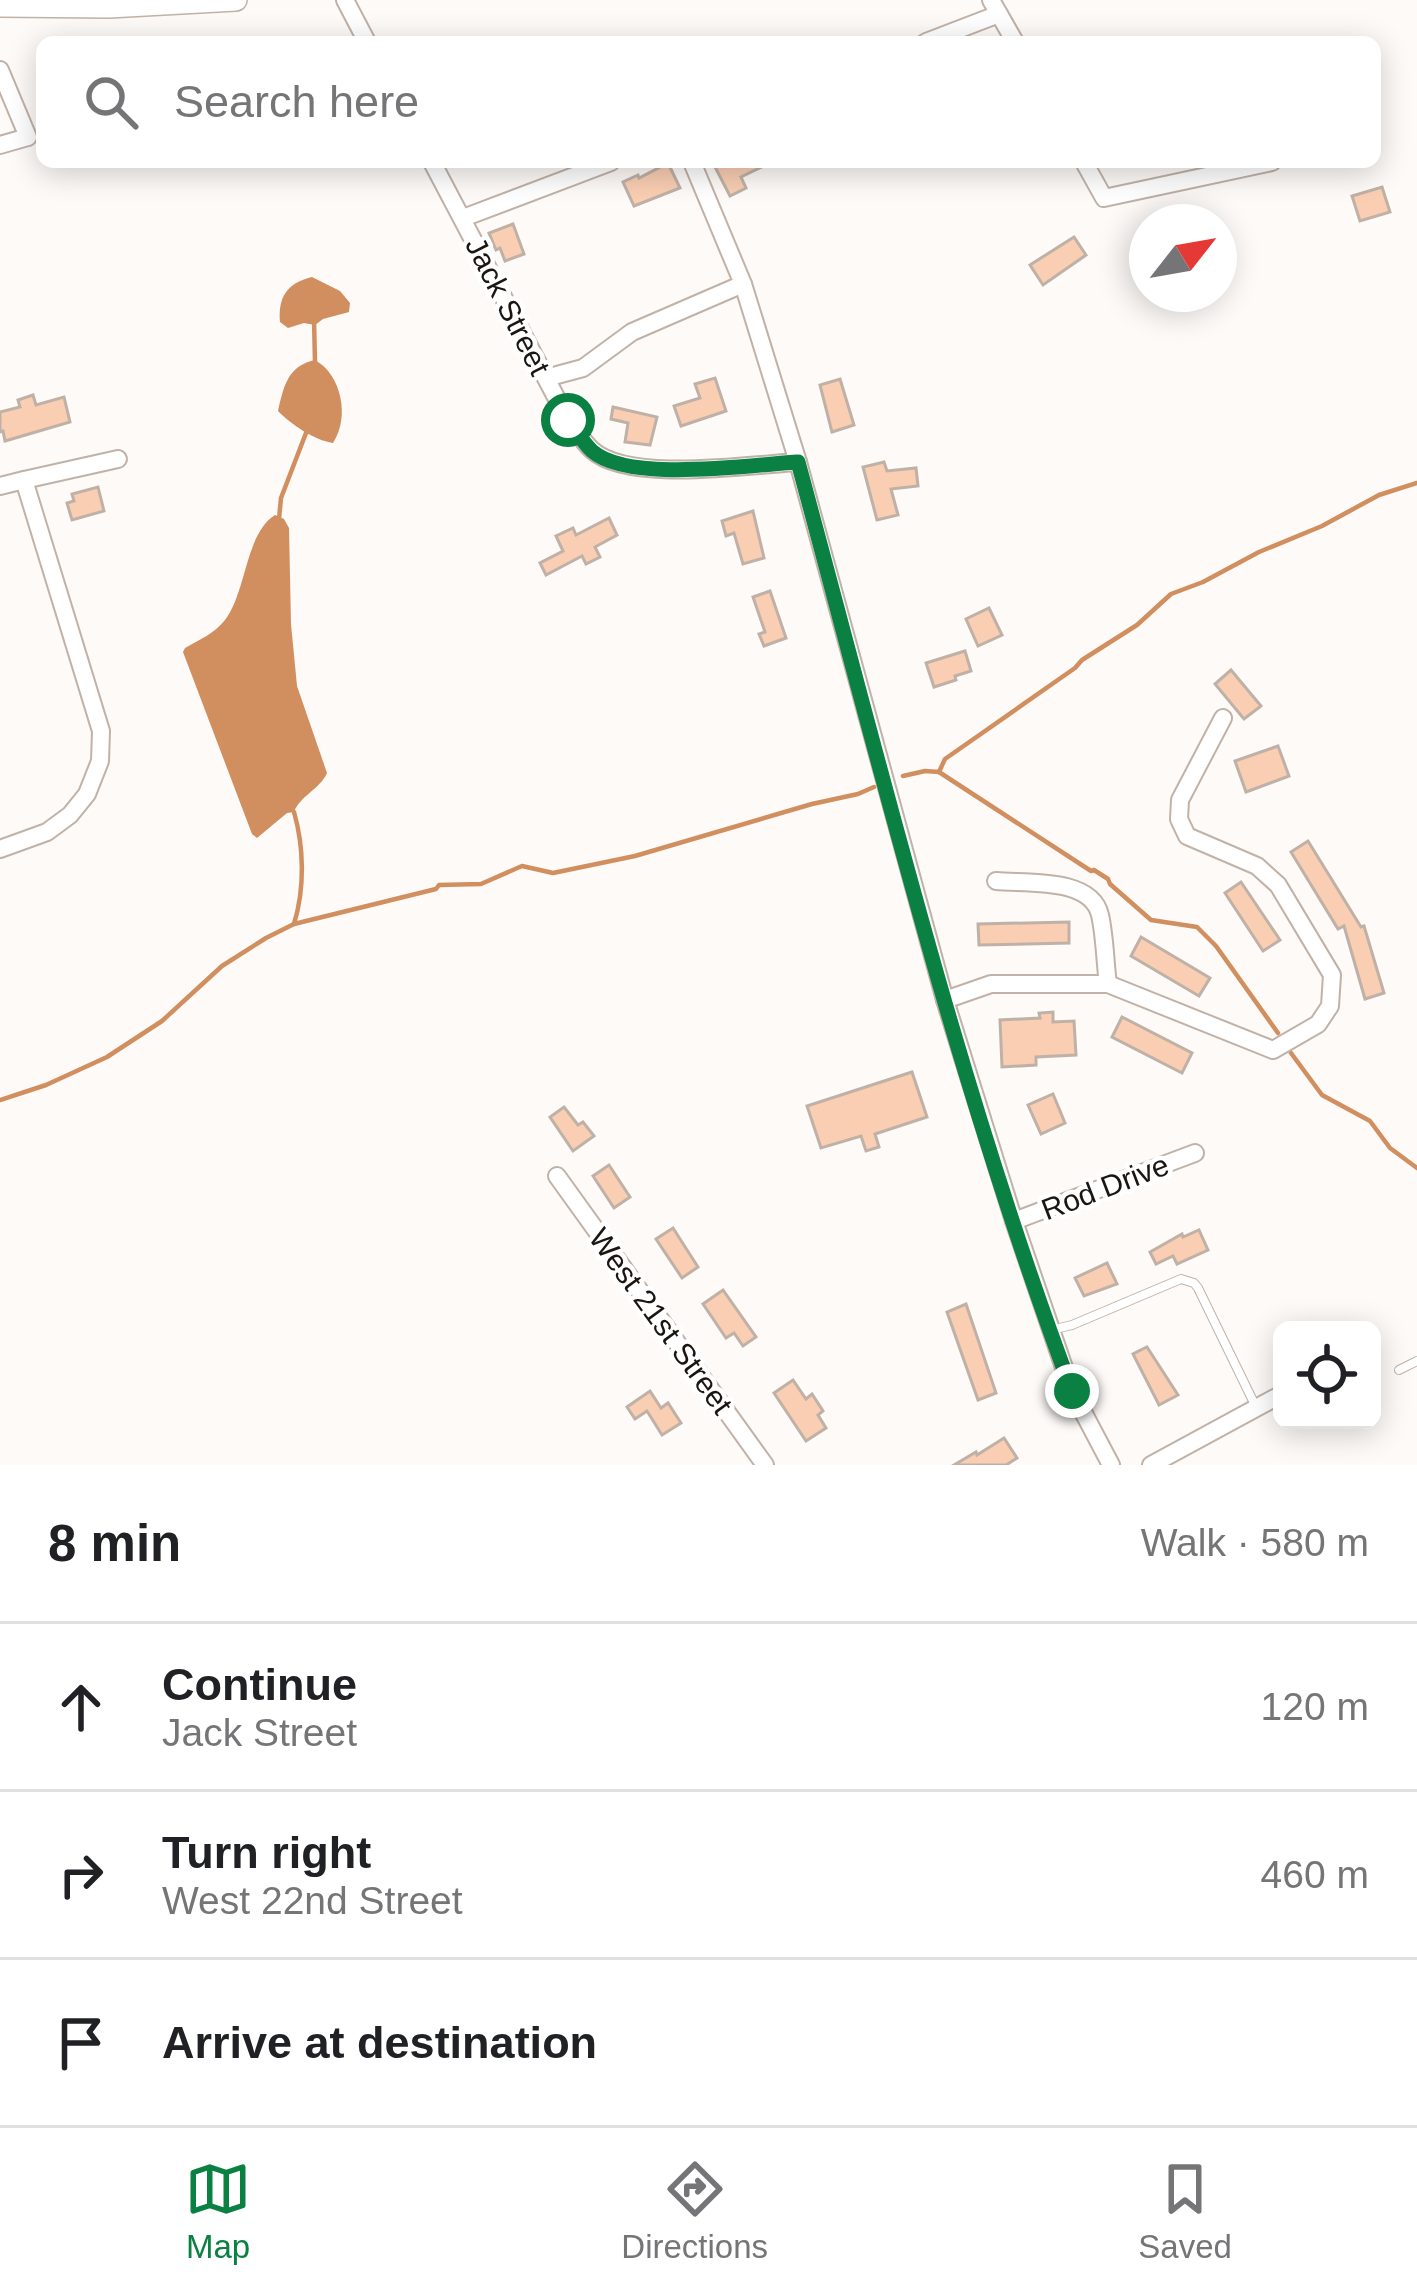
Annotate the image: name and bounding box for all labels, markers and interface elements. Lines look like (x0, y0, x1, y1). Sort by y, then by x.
search box (36, 36, 1381, 168)
icon: search (78, 69, 144, 135)
text: Search here (174, 76, 419, 127)
north arrow (1129, 204, 1237, 312)
street label: Jack Street (459, 232, 557, 381)
route start (541, 393, 595, 447)
street label: Rod Drive (1037, 1148, 1173, 1226)
street label: West 21st Street (583, 1222, 740, 1421)
map controls (1273, 1321, 1381, 1429)
button: locate (1273, 1321, 1381, 1429)
route end (1045, 1364, 1099, 1418)
text: 8 min (48, 1515, 181, 1572)
text: Walk · 580 m (1141, 1521, 1369, 1564)
text: Continue (162, 1659, 357, 1710)
icon: ahead (48, 1674, 114, 1740)
text: 120 m (1261, 1685, 1369, 1728)
text: Jack Street (162, 1711, 357, 1754)
text: Turn right (162, 1827, 371, 1878)
icon: right (48, 1842, 114, 1908)
text: 460 m (1261, 1853, 1369, 1896)
text: West 22nd Street (162, 1879, 463, 1922)
icon: arrive (48, 2010, 114, 2076)
text: Arrive at destination (162, 2017, 597, 2068)
tab: Map (185, 2156, 251, 2266)
tab: Directions (621, 2156, 768, 2266)
tab: Saved (1138, 2156, 1232, 2266)

